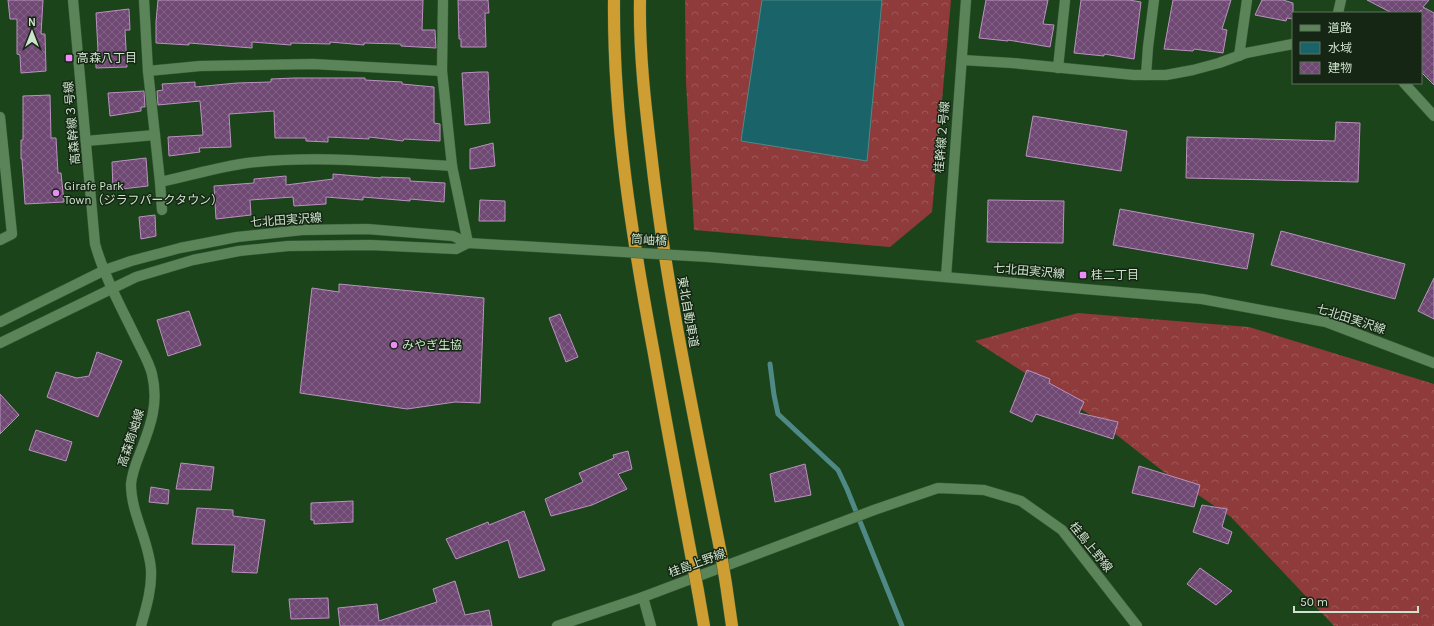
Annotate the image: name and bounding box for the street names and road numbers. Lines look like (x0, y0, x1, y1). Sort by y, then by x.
street label: 高森幹線３号線 (61, 81, 83, 165)
street label: 桂幹線２号線 (932, 101, 952, 173)
street label: 七北田実沢線 (250, 211, 322, 229)
street label: 筒岫橋 (631, 232, 667, 248)
street label: 七北田実沢線 (993, 261, 1065, 281)
street label: 東北自動車道 (675, 275, 701, 349)
street label: 七北田実沢線 (1315, 301, 1387, 337)
street label: 高森筒岫線 (115, 407, 147, 469)
street label: 桂島上野線 (1067, 519, 1115, 575)
street label: 桂島上野線 (666, 546, 728, 580)

